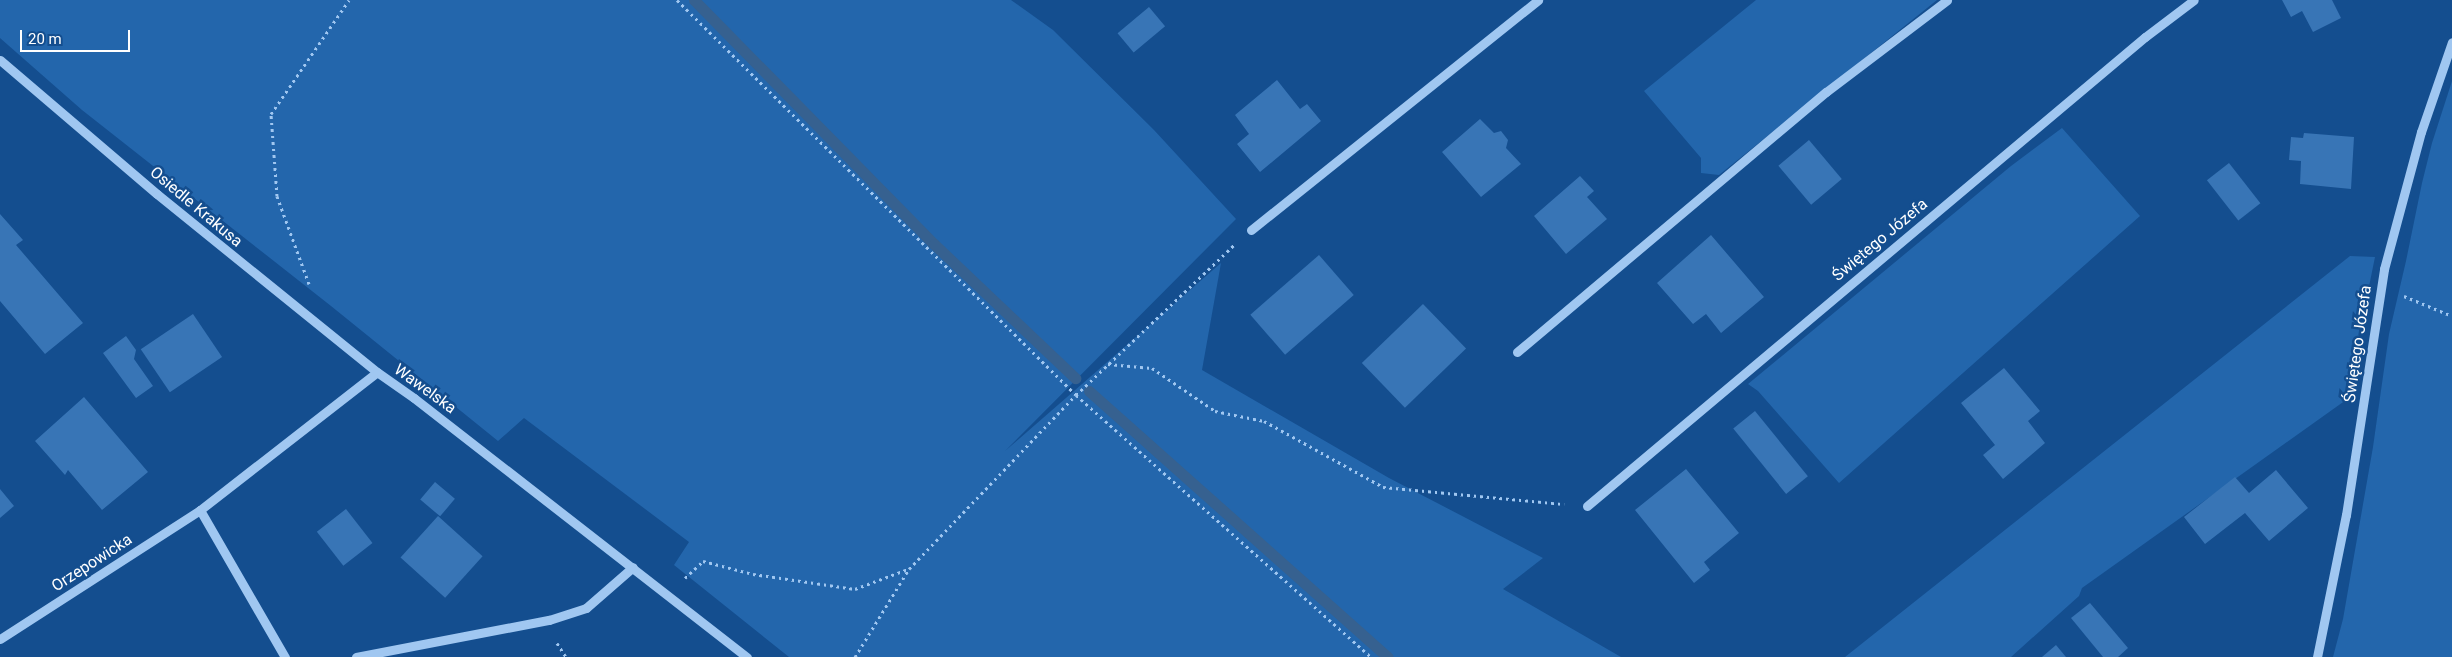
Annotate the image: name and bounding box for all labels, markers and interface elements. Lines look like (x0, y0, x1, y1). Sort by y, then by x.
scale bar (22, 20, 132, 52)
text: 20 m (28, 30, 62, 48)
street label: Osiedle Krakusa (146, 163, 246, 251)
street label: Świętego Józefa (1829, 195, 1931, 285)
street label: Świętego Józefa (2340, 284, 2376, 404)
street label: Wawelska (390, 360, 460, 418)
street label: Orzepowicka (48, 530, 136, 596)

